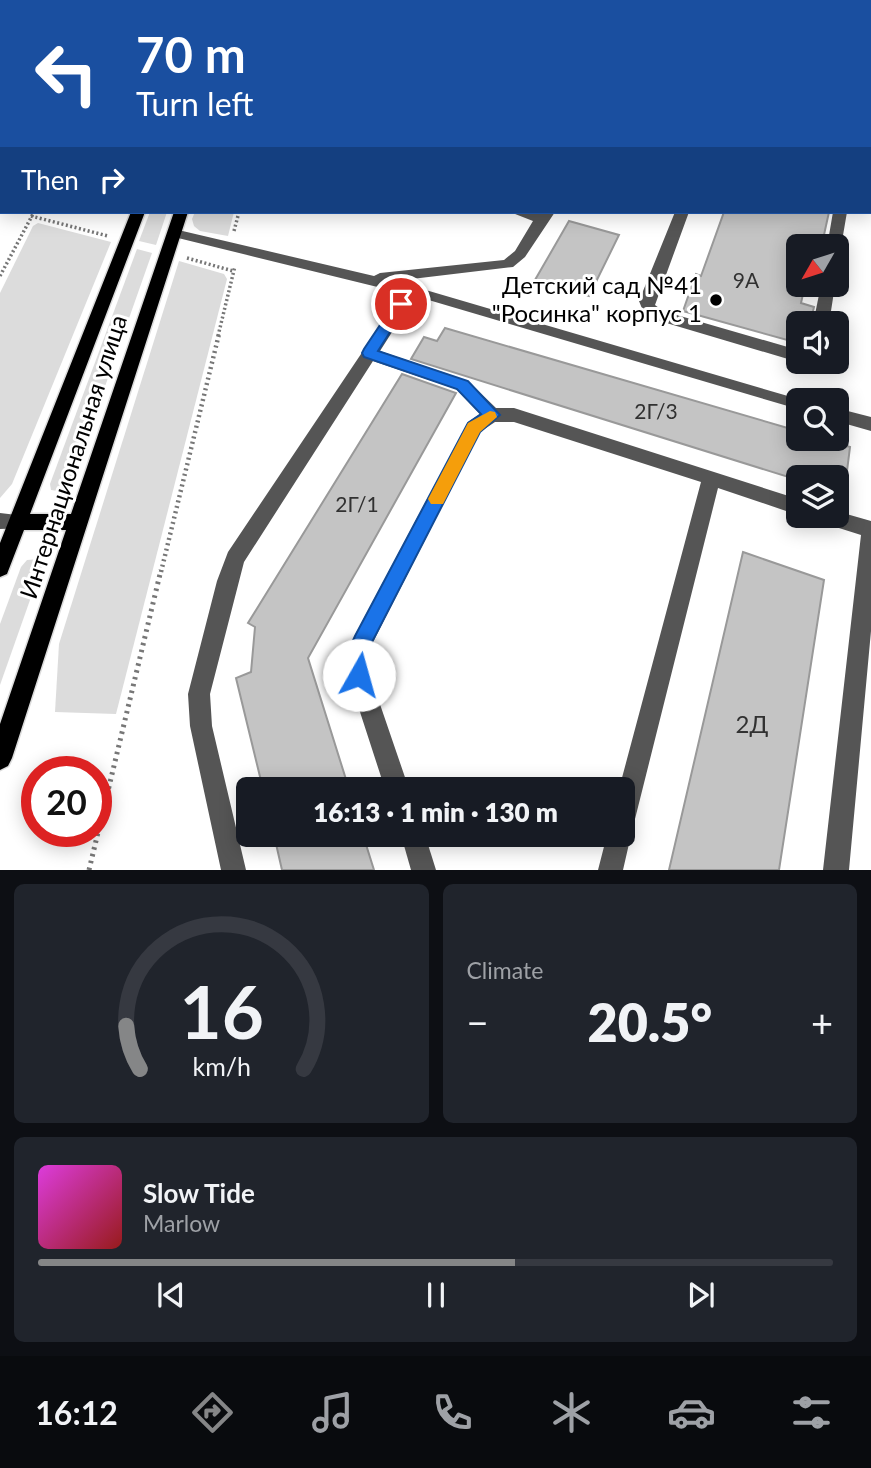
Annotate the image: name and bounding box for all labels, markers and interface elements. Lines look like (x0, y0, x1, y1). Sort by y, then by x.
text: 70 m (136, 25, 246, 83)
icon: left (21, 28, 112, 119)
text: Turn left (136, 84, 253, 123)
icon: right (93, 161, 131, 199)
text: Then (21, 164, 79, 196)
north arrow (786, 234, 849, 298)
map controls (786, 234, 849, 528)
house number: 9А (733, 267, 760, 292)
place label: Детский сад №41 "Росинка" корпус 1 (492, 270, 702, 327)
pin (371, 274, 431, 334)
icon: arrive (382, 285, 420, 323)
marker: Детский сад №41 "Росинка" корпус 1 (708, 292, 724, 308)
street label: Интернациональная улица (13, 311, 132, 602)
button: sound (786, 311, 849, 374)
button: search (786, 388, 849, 451)
house number: 2Г/3 (634, 398, 678, 423)
button: layers (786, 465, 849, 528)
house number: 2Г/1 (335, 491, 379, 516)
position arrow (322, 638, 396, 712)
house number: 2Д (736, 709, 769, 738)
speed limit sign: 20 (21, 756, 112, 847)
text: 16:13 · 1 min · 130 m (313, 796, 558, 828)
text: Climate (467, 956, 543, 984)
text: 16 (179, 968, 263, 1056)
text: 20.5° (587, 991, 712, 1053)
text: − (467, 999, 489, 1045)
text: + (811, 999, 833, 1045)
text: km/h (192, 1051, 251, 1081)
text: Slow Tide (143, 1177, 255, 1209)
text: Marlow (143, 1209, 220, 1237)
icon: previous (152, 1276, 190, 1314)
icon: pause (417, 1276, 455, 1314)
icon: next (682, 1276, 720, 1314)
icon: directions (188, 1388, 237, 1437)
icon: music (308, 1388, 357, 1437)
icon: phone (428, 1388, 477, 1437)
icon: climate (547, 1388, 596, 1437)
icon: car (667, 1388, 716, 1437)
icon: filters (787, 1388, 836, 1437)
text: 16:12 (35, 1393, 118, 1432)

